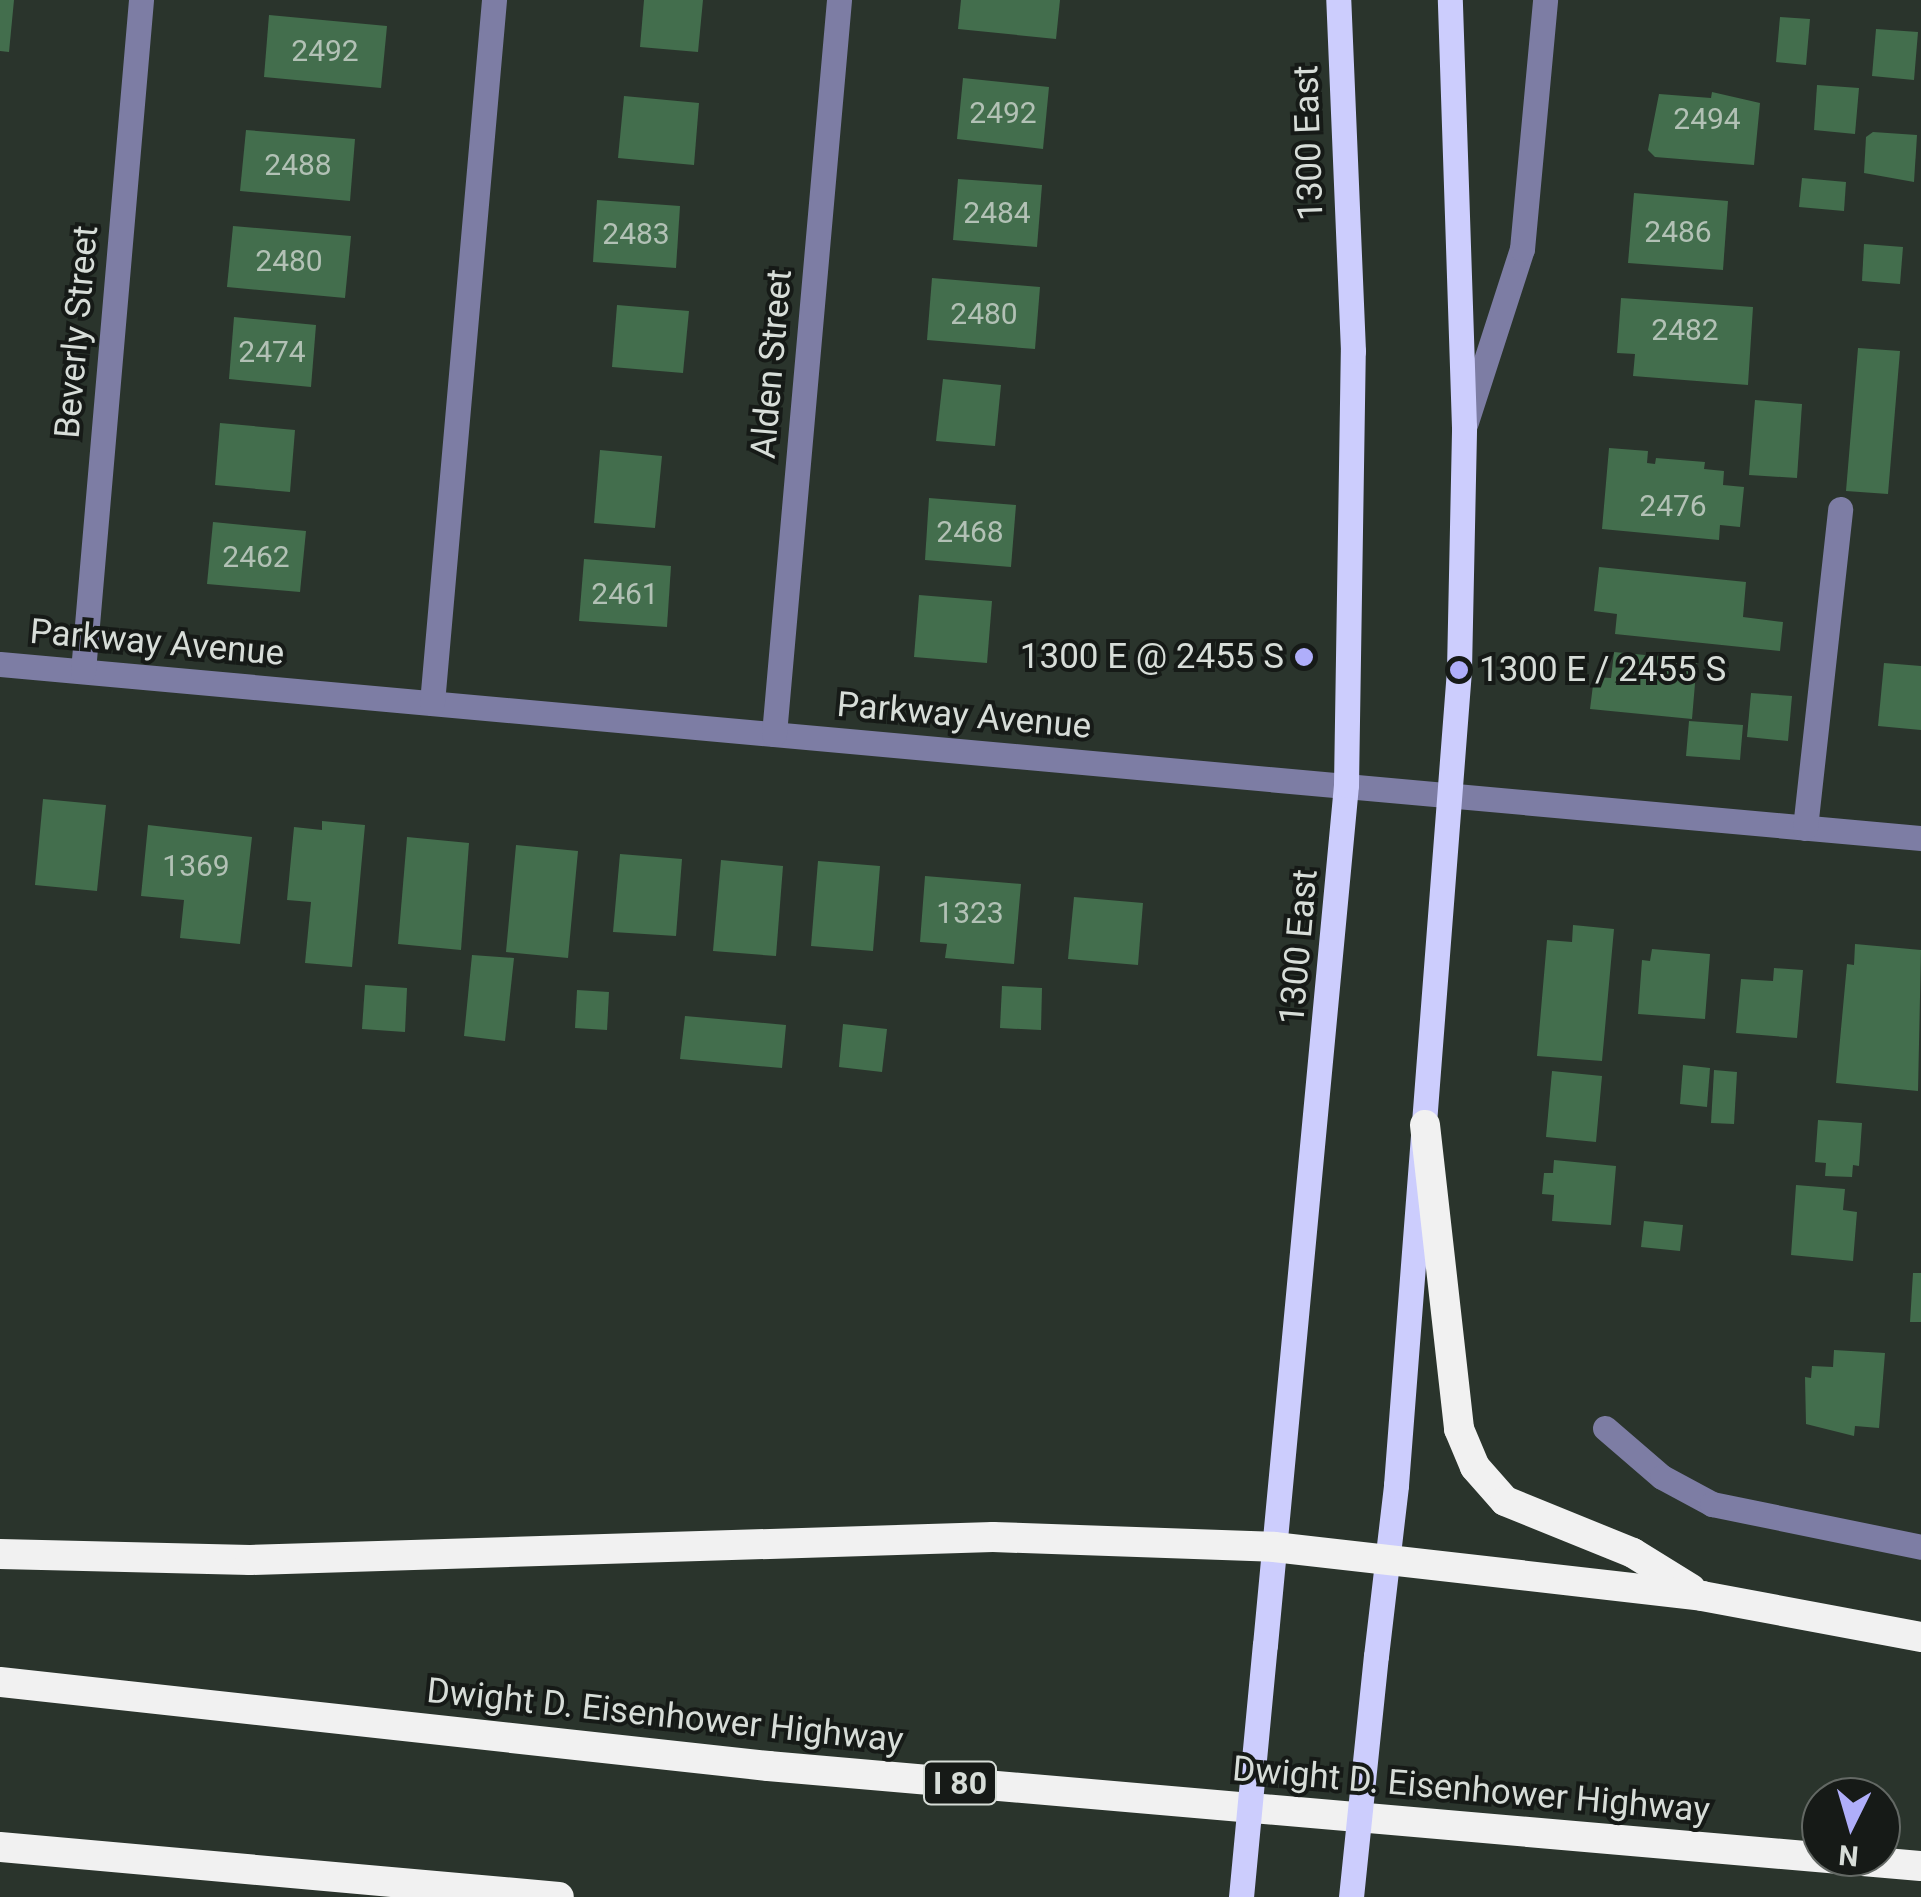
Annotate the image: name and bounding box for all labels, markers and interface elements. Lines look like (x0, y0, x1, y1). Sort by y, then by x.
house number: 2492 (291, 33, 359, 69)
street label: 1300 East (1285, 64, 1333, 222)
house number: 2492 (969, 95, 1037, 131)
house number: 2494 (1673, 101, 1741, 137)
house number: 2488 (264, 147, 332, 183)
house number: 2484 (963, 195, 1031, 231)
house number: 2486 (1644, 214, 1712, 250)
house number: 2483 (602, 216, 670, 252)
street label: Beverly Street (47, 224, 107, 440)
house number: 2480 (255, 243, 323, 279)
street label: Alden Street (743, 268, 801, 460)
house number: 2480 (950, 296, 1018, 332)
house number: 2482 (1651, 312, 1719, 348)
house number: 2474 (238, 334, 306, 370)
house number: 2476 (1639, 488, 1707, 524)
house number: 2468 (936, 514, 1004, 550)
house number: 2462 (222, 539, 290, 575)
house number: 2461 (591, 576, 659, 612)
street label: Parkway Avenue (28, 611, 286, 675)
place label: 1300 E @ 2455 S (1020, 636, 1284, 678)
marker: 1300 E @ 2455 S (1293, 646, 1315, 668)
place label: 1300 E / 2455 S (1479, 649, 1726, 691)
marker: 1300 E / 2455 S (1448, 659, 1470, 681)
street label: Parkway Avenue (835, 684, 1093, 748)
house number: 1369 (162, 848, 230, 884)
street label: 1300 East (1271, 868, 1327, 1026)
house number: 1323 (936, 895, 1004, 931)
street label: Dwight D. Eisenhower Highway (425, 1670, 905, 1762)
street label: Dwight D. Eisenhower Highway (1231, 1748, 1711, 1832)
road number: I 80 (922, 1756, 998, 1810)
north arrow (1801, 1777, 1901, 1877)
text: N (1837, 1838, 1860, 1873)

